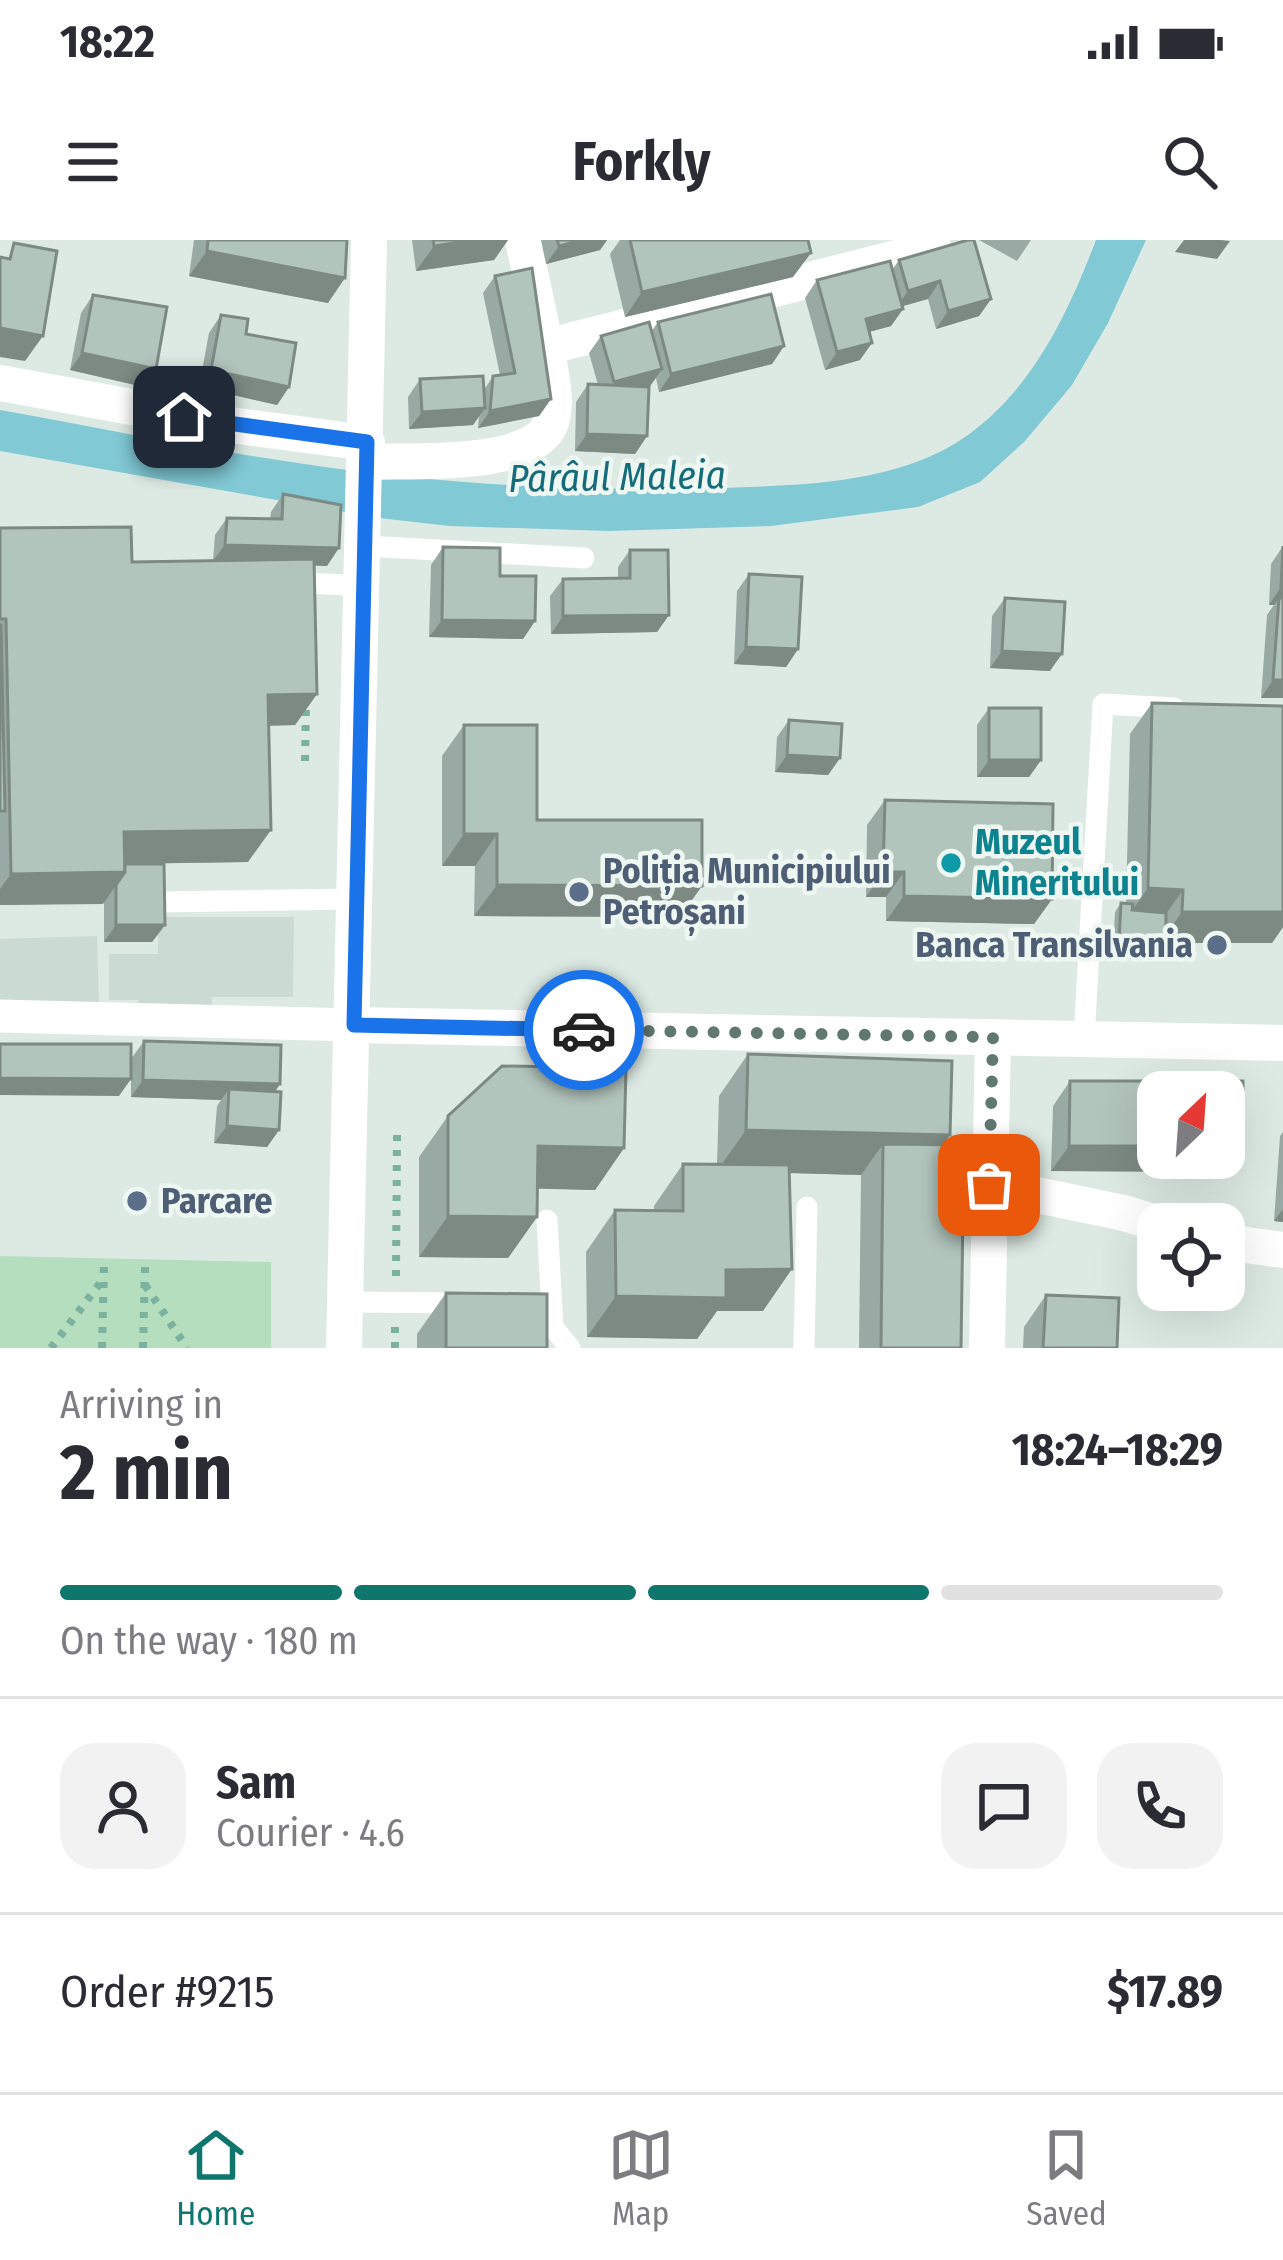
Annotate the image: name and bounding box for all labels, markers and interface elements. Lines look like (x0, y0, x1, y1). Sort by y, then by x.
text: 18:22 (60, 15, 155, 69)
icon: menu (60, 129, 126, 195)
icon: search (1157, 129, 1223, 195)
text: Forkly (573, 130, 710, 194)
pin (133, 366, 235, 468)
icon: home (151, 384, 217, 450)
water label: Pârâul Maleia (508, 452, 726, 502)
place label: Muzeul Mineritului (975, 820, 1139, 905)
place label: Poliția Municipiului Petroșani (603, 849, 890, 936)
marker: Muzeul Mineritului (938, 850, 964, 876)
marker: Poliția Municipiului Petroșani (566, 879, 592, 905)
place label: Banca Transilvania (915, 923, 1193, 967)
marker: Banca Transilvania (1204, 932, 1230, 958)
courier (524, 970, 644, 1090)
icon: car (551, 997, 617, 1063)
north arrow (1137, 1071, 1245, 1179)
map controls (1137, 1071, 1245, 1311)
pin (938, 1134, 1040, 1236)
icon: bag (956, 1152, 1022, 1218)
place label: Parcare (161, 1179, 273, 1223)
marker: Parcare (124, 1188, 150, 1214)
button: locate (1137, 1203, 1245, 1311)
text: Arriving in (60, 1382, 223, 1428)
text: 18:24–18:29 (1012, 1423, 1223, 1477)
text: 2 min (60, 1426, 233, 1520)
text: On the way · 180 m (60, 1618, 358, 1664)
button: person (60, 1743, 186, 1869)
button: chat (941, 1743, 1067, 1869)
button: phone (1097, 1743, 1223, 1869)
text: Sam (216, 1756, 296, 1810)
text: Courier · 4.6 (216, 1810, 405, 1856)
text: Order #9215 (60, 1965, 275, 2019)
text: $17.89 (1107, 1965, 1223, 2019)
tab: Home (176, 2122, 255, 2234)
tab: Map (608, 2122, 674, 2234)
tab: Saved (1026, 2122, 1107, 2234)

